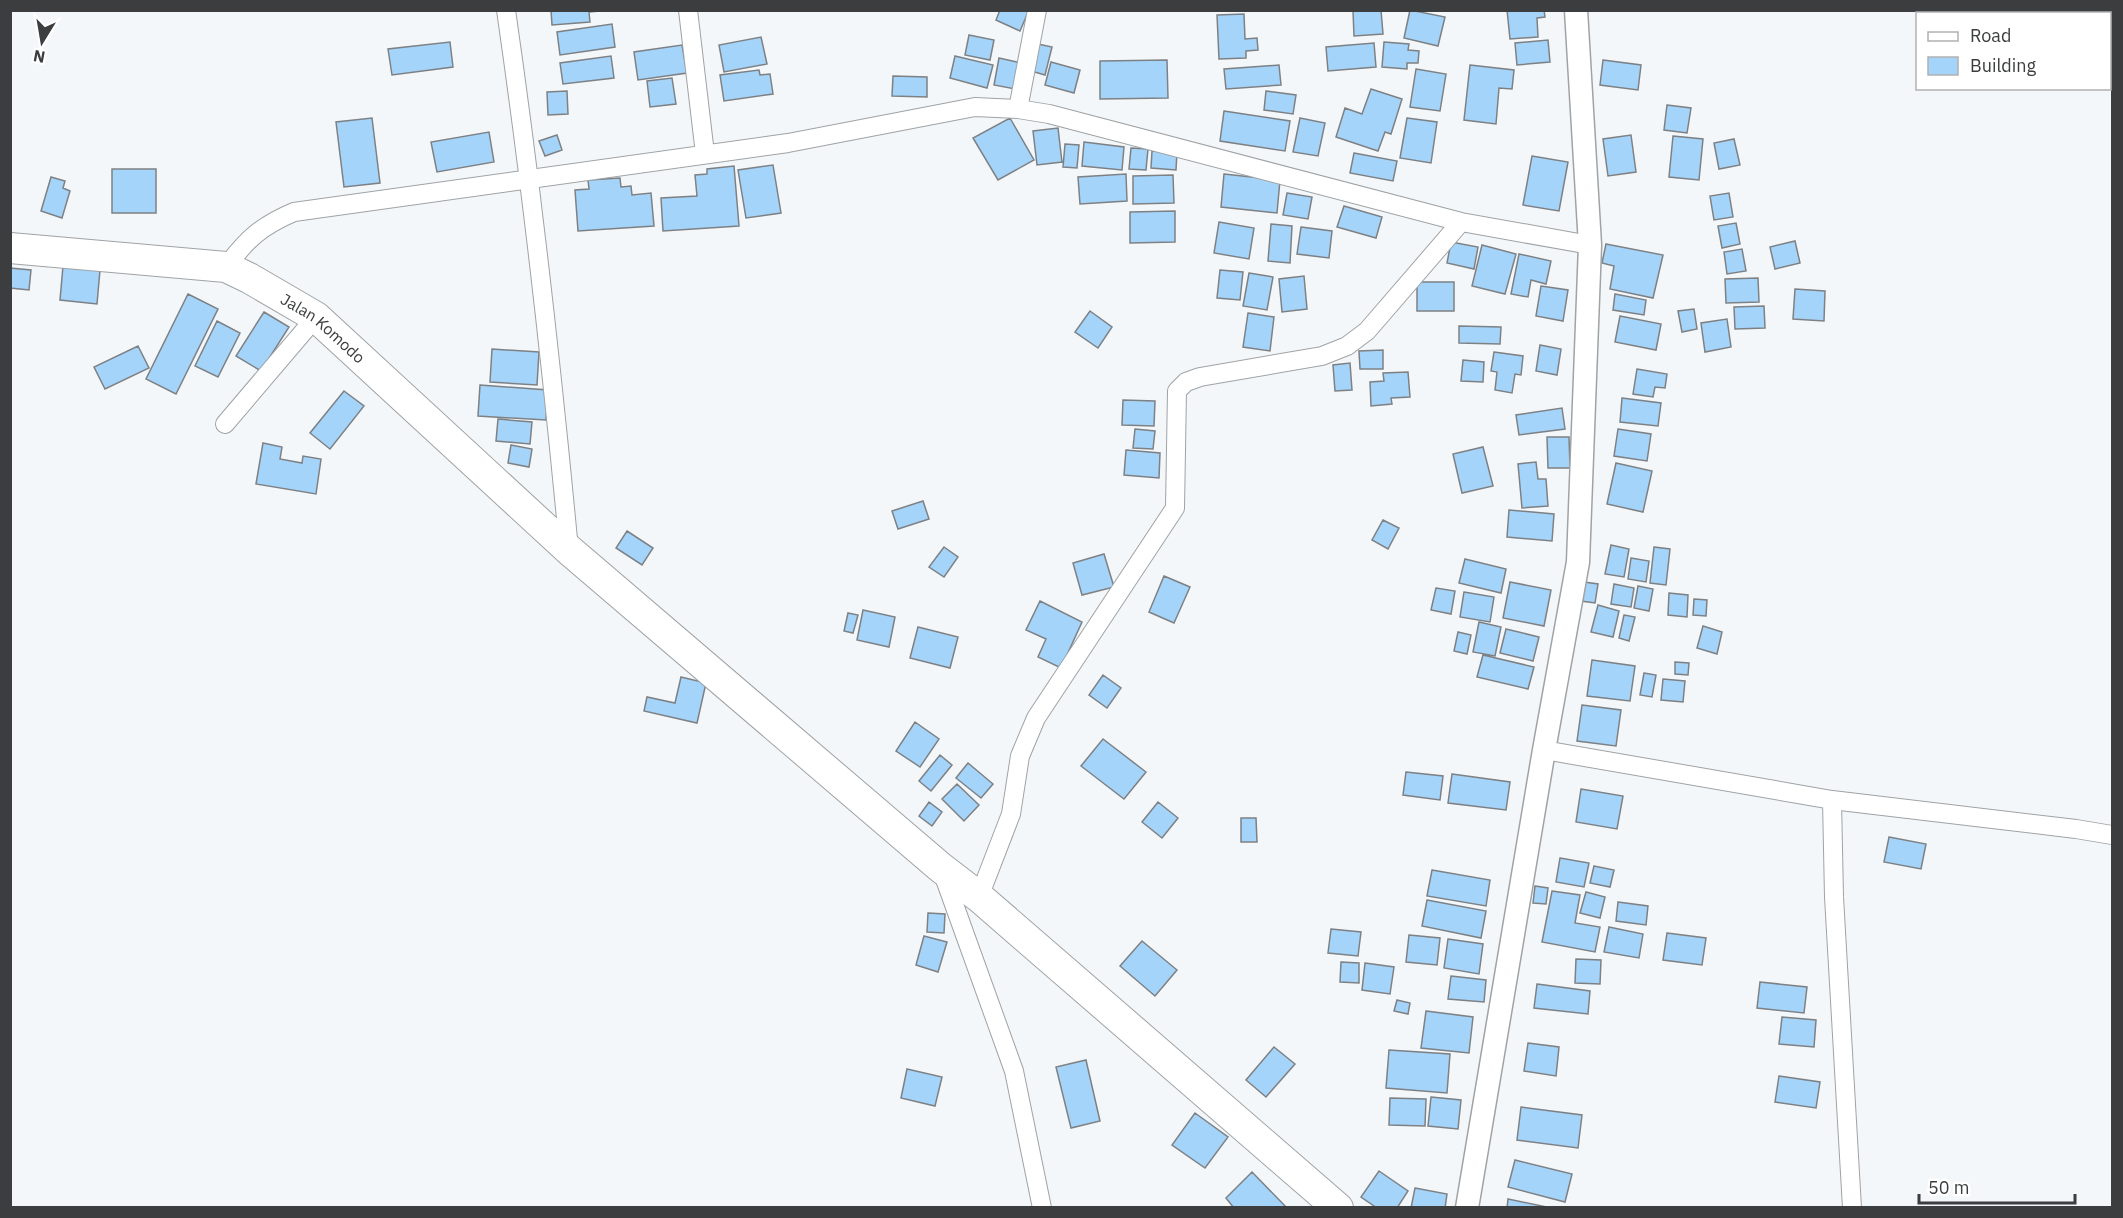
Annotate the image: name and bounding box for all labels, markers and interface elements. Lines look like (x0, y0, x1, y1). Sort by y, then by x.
north arrow (12, 12, 72, 72)
legend (1916, 12, 2111, 90)
text: Road (1970, 24, 2011, 47)
text: N (32, 46, 47, 68)
text: Building (1970, 54, 2037, 77)
street label: Jalan Komodo (277, 289, 369, 367)
scale bar (1919, 1167, 2075, 1205)
text: 50 m (1928, 1176, 1970, 1199)

